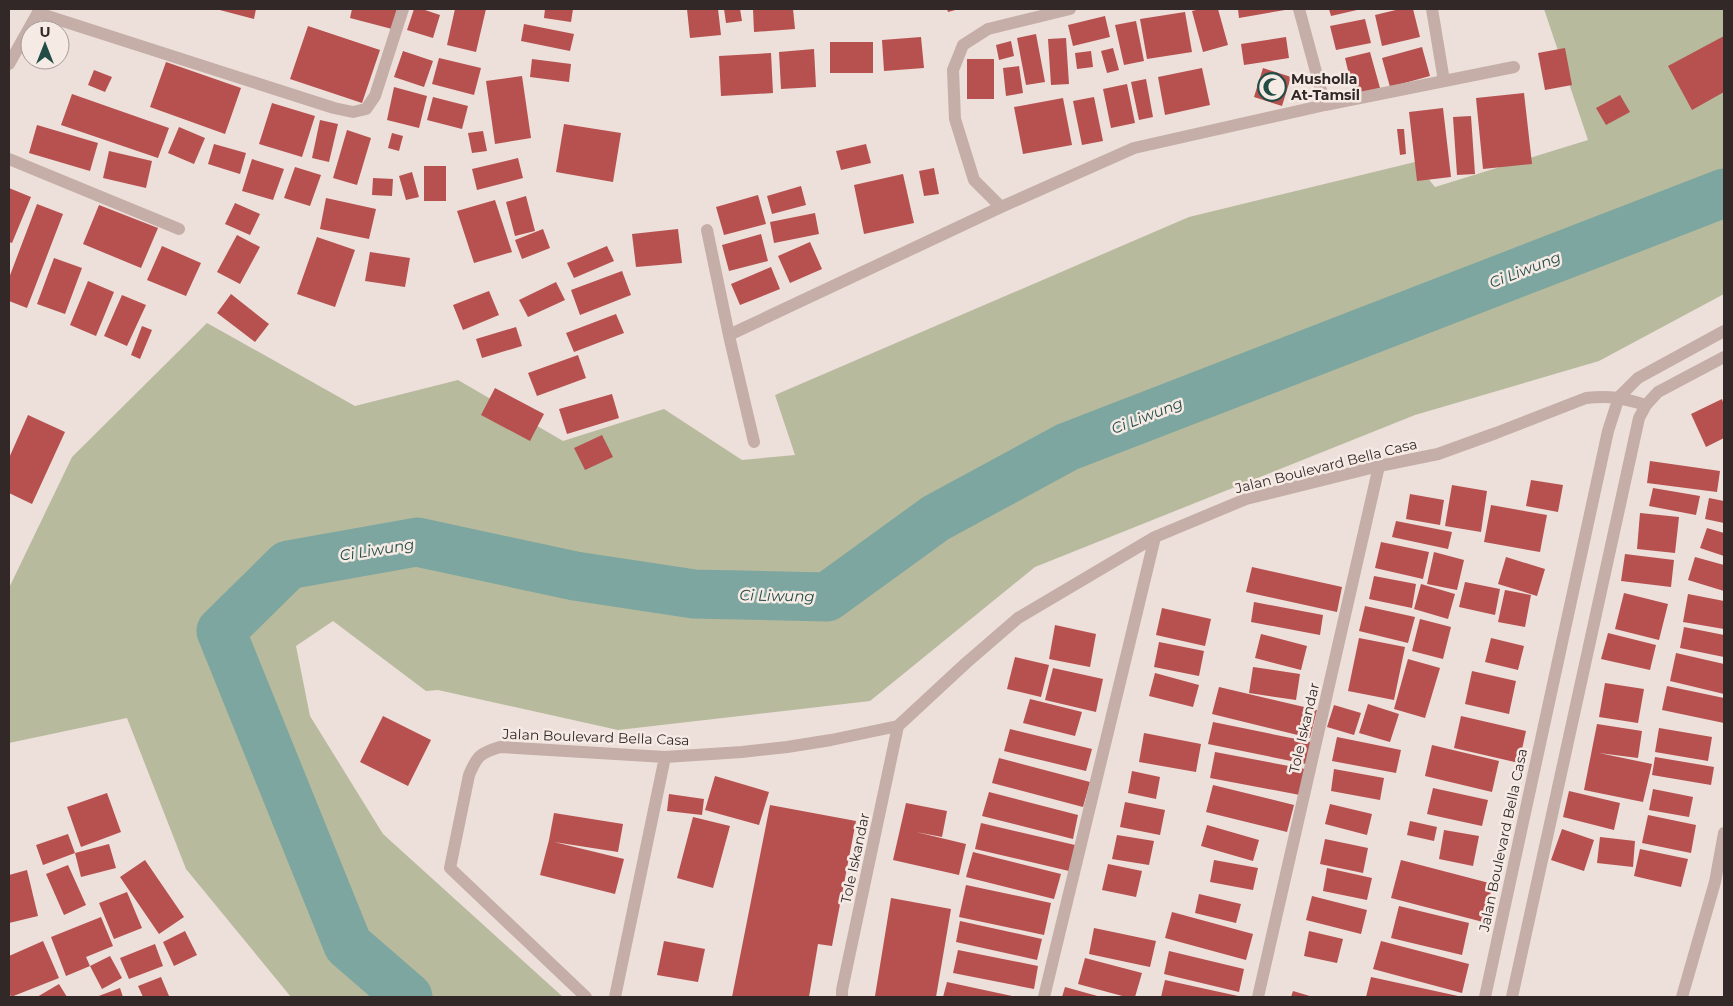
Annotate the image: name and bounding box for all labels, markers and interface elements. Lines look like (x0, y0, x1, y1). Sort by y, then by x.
north arrow (20, 20, 70, 70)
text: U (39, 23, 51, 41)
place label: Musholla At-Tamsil (1290, 70, 1360, 104)
mosque icon: Musholla At-Tamsil (1257, 72, 1287, 102)
water label: Ci Liwung (1486, 247, 1563, 292)
water label: Ci Liwung (1108, 393, 1185, 438)
street label: Jalan Boulevard Bella Casa (1232, 435, 1419, 498)
water label: Ci Liwung (338, 534, 416, 565)
water label: Ci Liwung (739, 585, 815, 606)
street label: Tole Iskandar (1285, 681, 1323, 775)
street label: Jalan Boulevard Bella Casa (501, 725, 690, 749)
street label: Jalan Boulevard Bella Casa (1475, 747, 1531, 934)
street label: Tole Iskandar (837, 811, 873, 905)

